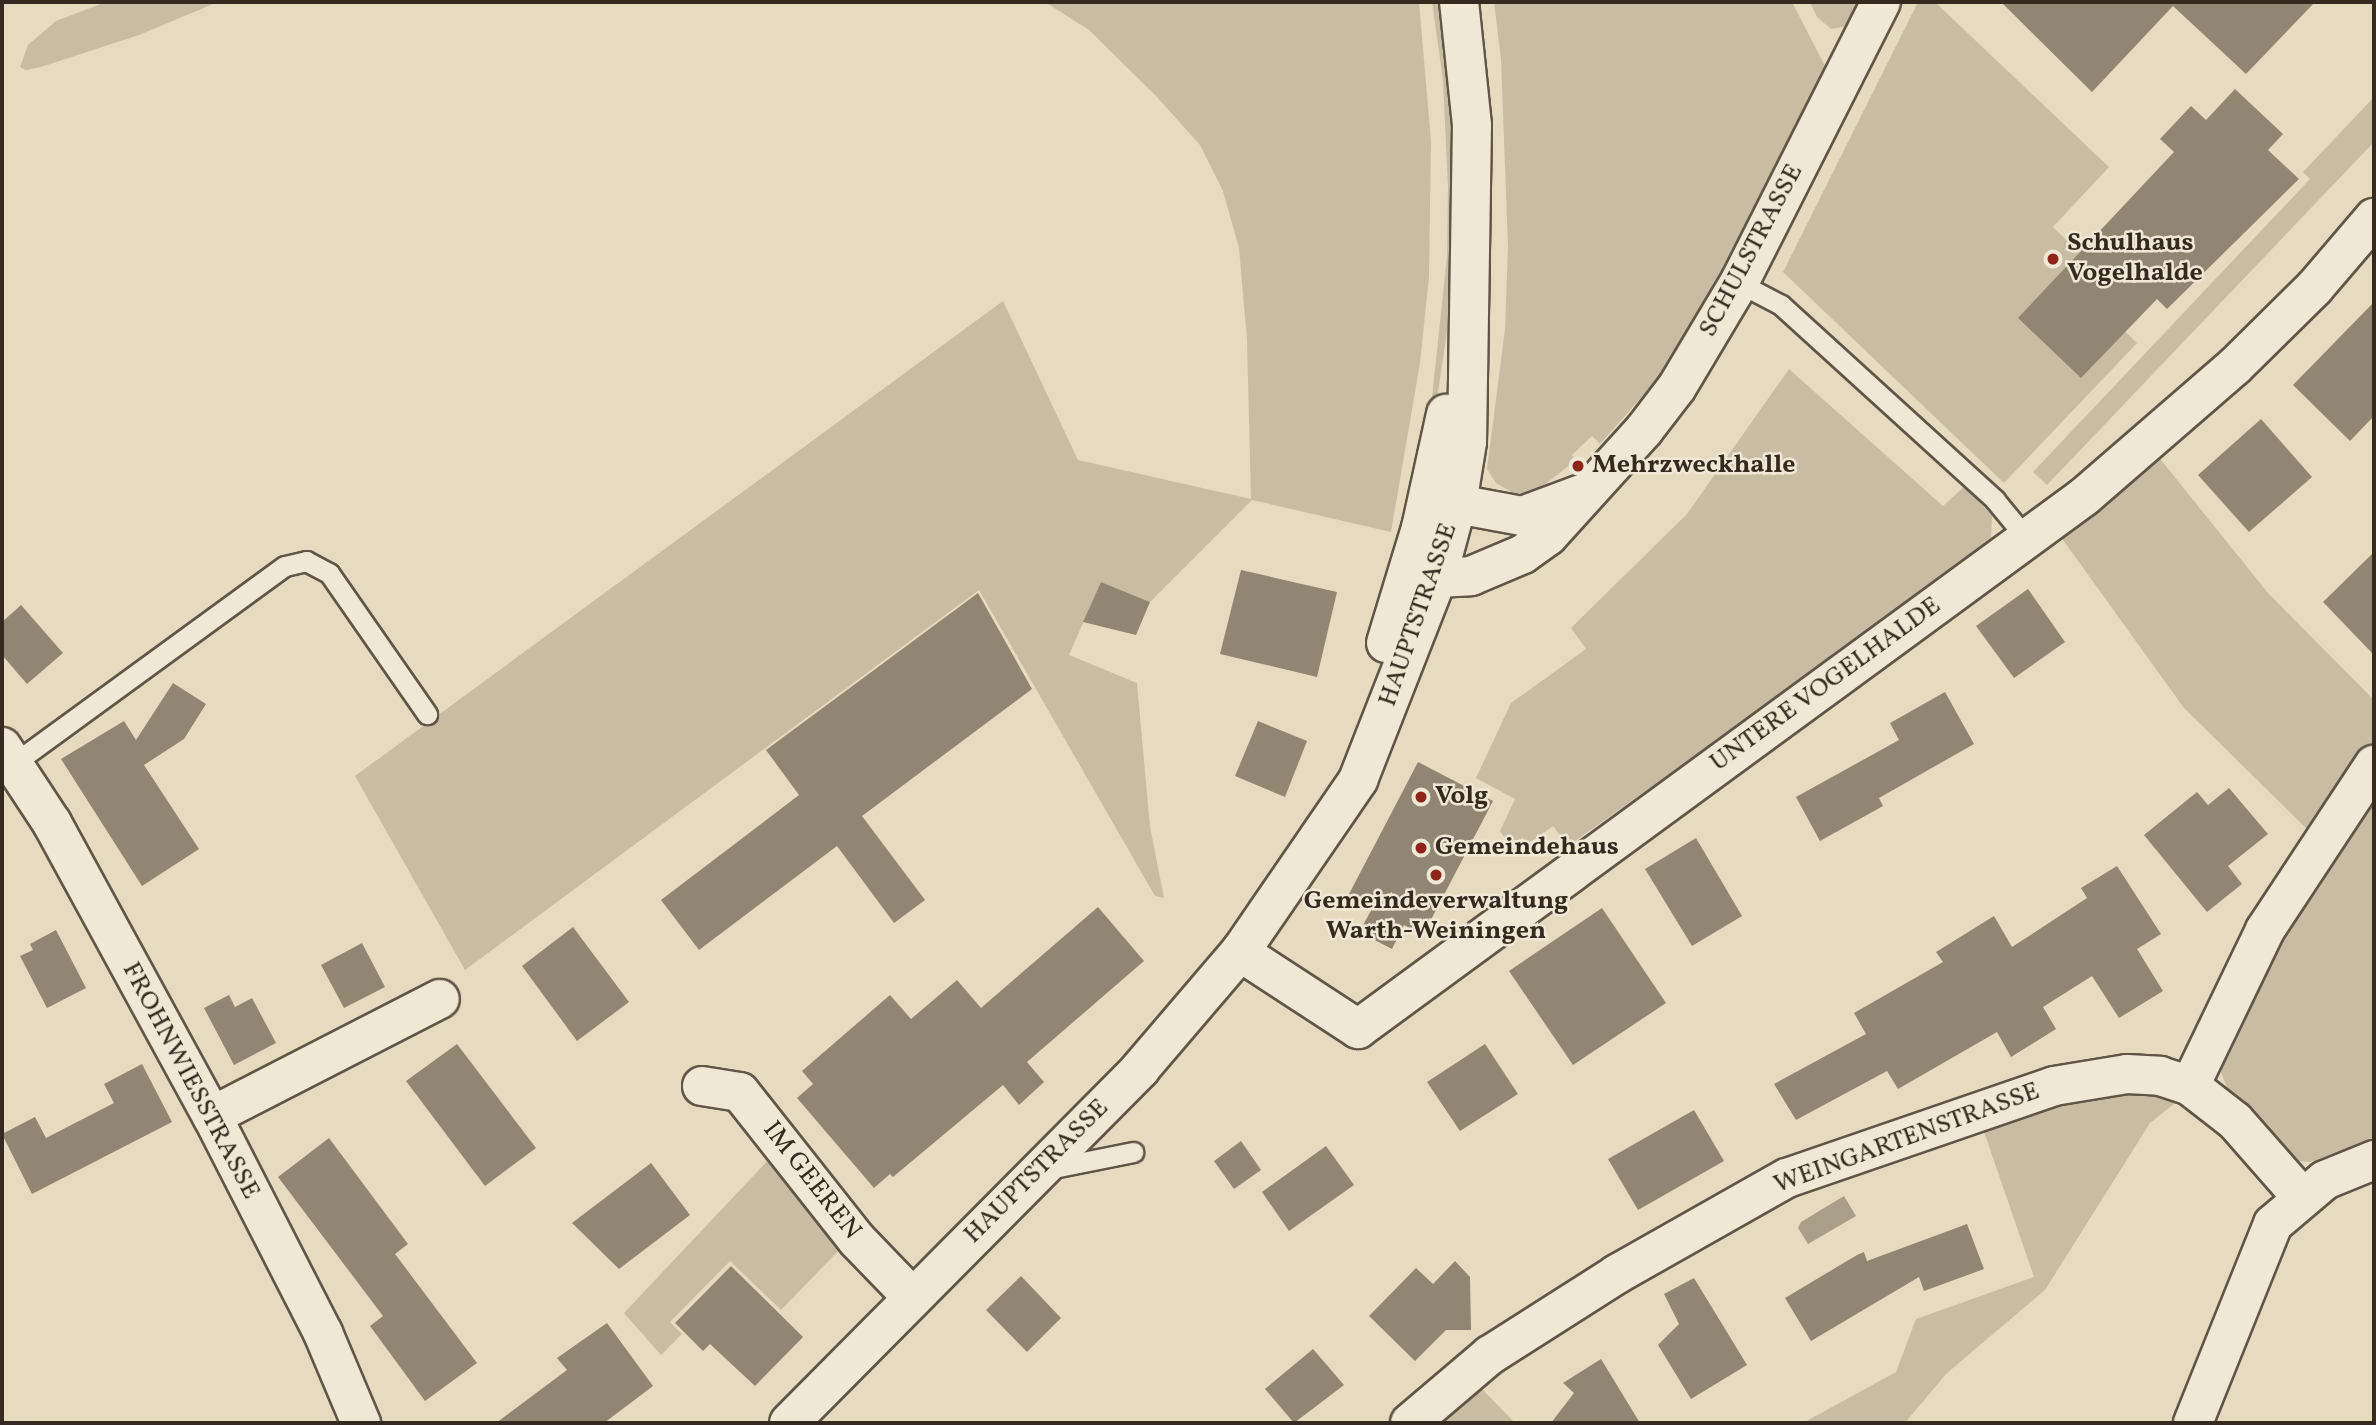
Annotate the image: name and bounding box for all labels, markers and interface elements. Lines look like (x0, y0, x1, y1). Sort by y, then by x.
street label: SCHULSTRASSE (1693, 159, 1811, 343)
place label: Schulhaus Vogelhalde (2067, 228, 2203, 290)
marker: Schulhaus Vogelhalde (2045, 251, 2061, 267)
place label: Mehrzweckhalle (1592, 450, 1796, 482)
marker: Mehrzweckhalle (1570, 458, 1586, 474)
street label: HAUPTSTRASSE (1373, 519, 1465, 711)
street label: UNTERE VOGELHALDE (1704, 591, 1948, 779)
place label: Volg (1435, 781, 1488, 813)
marker: Volg (1413, 789, 1429, 805)
place label: Gemeindehaus (1435, 832, 1619, 864)
marker: Gemeindehaus (1413, 840, 1429, 856)
marker: Gemeindeverwaltung Warth-Weiningen (1428, 867, 1444, 883)
place label: Gemeindeverwaltung Warth-Weiningen (1304, 886, 1568, 948)
street label: FROHNWIESSTRASSE (114, 957, 266, 1205)
street label: WEINGARTENSTRASSE (1770, 1076, 2044, 1202)
street label: HAUPTSTRASSE (958, 1093, 1116, 1251)
street label: IM GEEREN (755, 1116, 867, 1246)

